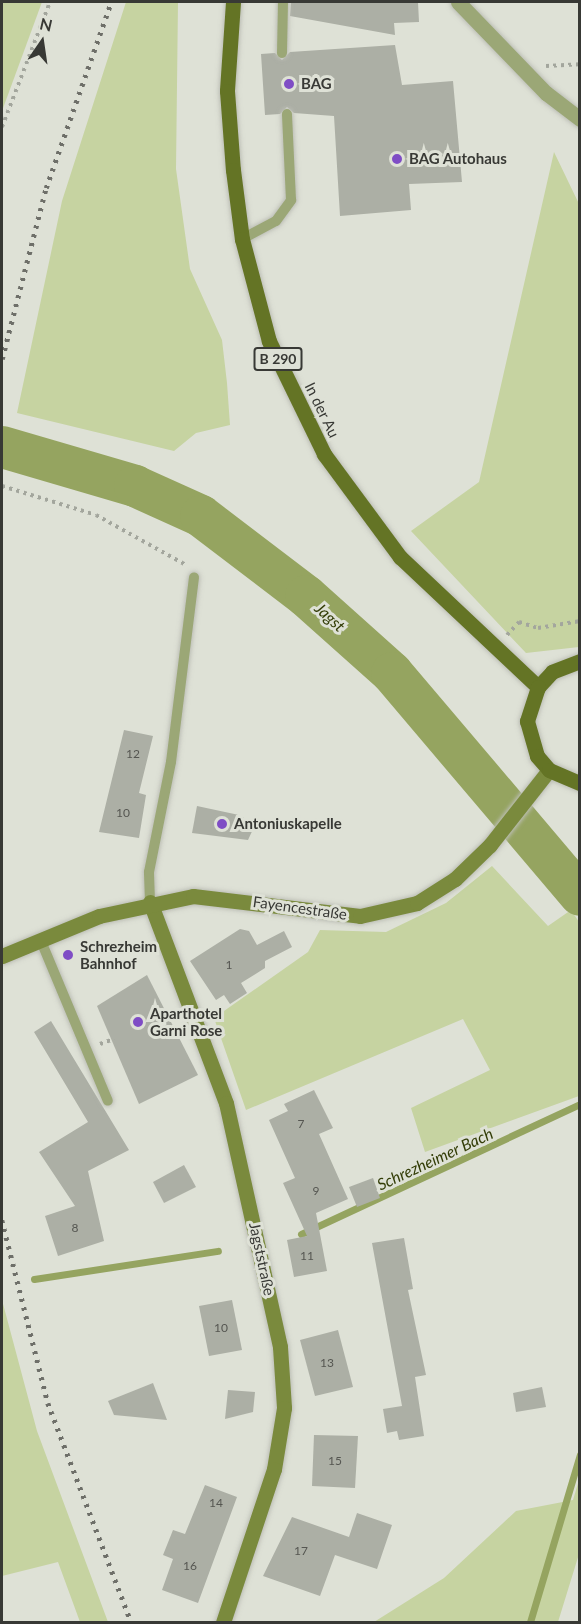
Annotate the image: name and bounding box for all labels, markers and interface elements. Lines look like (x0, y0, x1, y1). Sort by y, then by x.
north arrow (12, 12, 72, 72)
text: N (38, 13, 54, 35)
place label: BAG (301, 75, 332, 93)
marker: BAG (282, 77, 296, 91)
place label: BAG Autohaus (409, 150, 507, 168)
marker: BAG Autohaus (390, 152, 404, 166)
road number: B 290 (252, 348, 304, 370)
street label: In der Au (301, 379, 343, 441)
water label: Jagst (311, 598, 349, 636)
house number: 12 (126, 747, 140, 761)
house number: 10 (116, 806, 130, 820)
place label: Antoniuskapelle (234, 815, 342, 833)
marker: Antoniuskapelle (215, 817, 229, 831)
street label: Fayencestraße (252, 892, 348, 924)
place label: Schrezheim Bahnhof (80, 937, 157, 972)
marker: Schrezheim Bahnhof (61, 948, 75, 962)
house number: 1 (226, 958, 232, 972)
place label: Aparthotel Garni Rose (150, 1004, 222, 1039)
marker: Aparthotel Garni Rose (131, 1015, 145, 1029)
house number: 7 (298, 1117, 304, 1131)
water label: Schrezheimer Bach (374, 1124, 496, 1194)
house number: 9 (313, 1184, 319, 1198)
house number: 8 (72, 1221, 78, 1235)
street label: Jagststraße (245, 1221, 279, 1297)
house number: 11 (300, 1249, 314, 1263)
house number: 10 (214, 1321, 228, 1335)
house number: 13 (320, 1356, 334, 1370)
house number: 15 (328, 1454, 342, 1468)
house number: 14 (209, 1496, 223, 1510)
house number: 17 (294, 1544, 308, 1558)
house number: 16 (183, 1559, 197, 1573)

